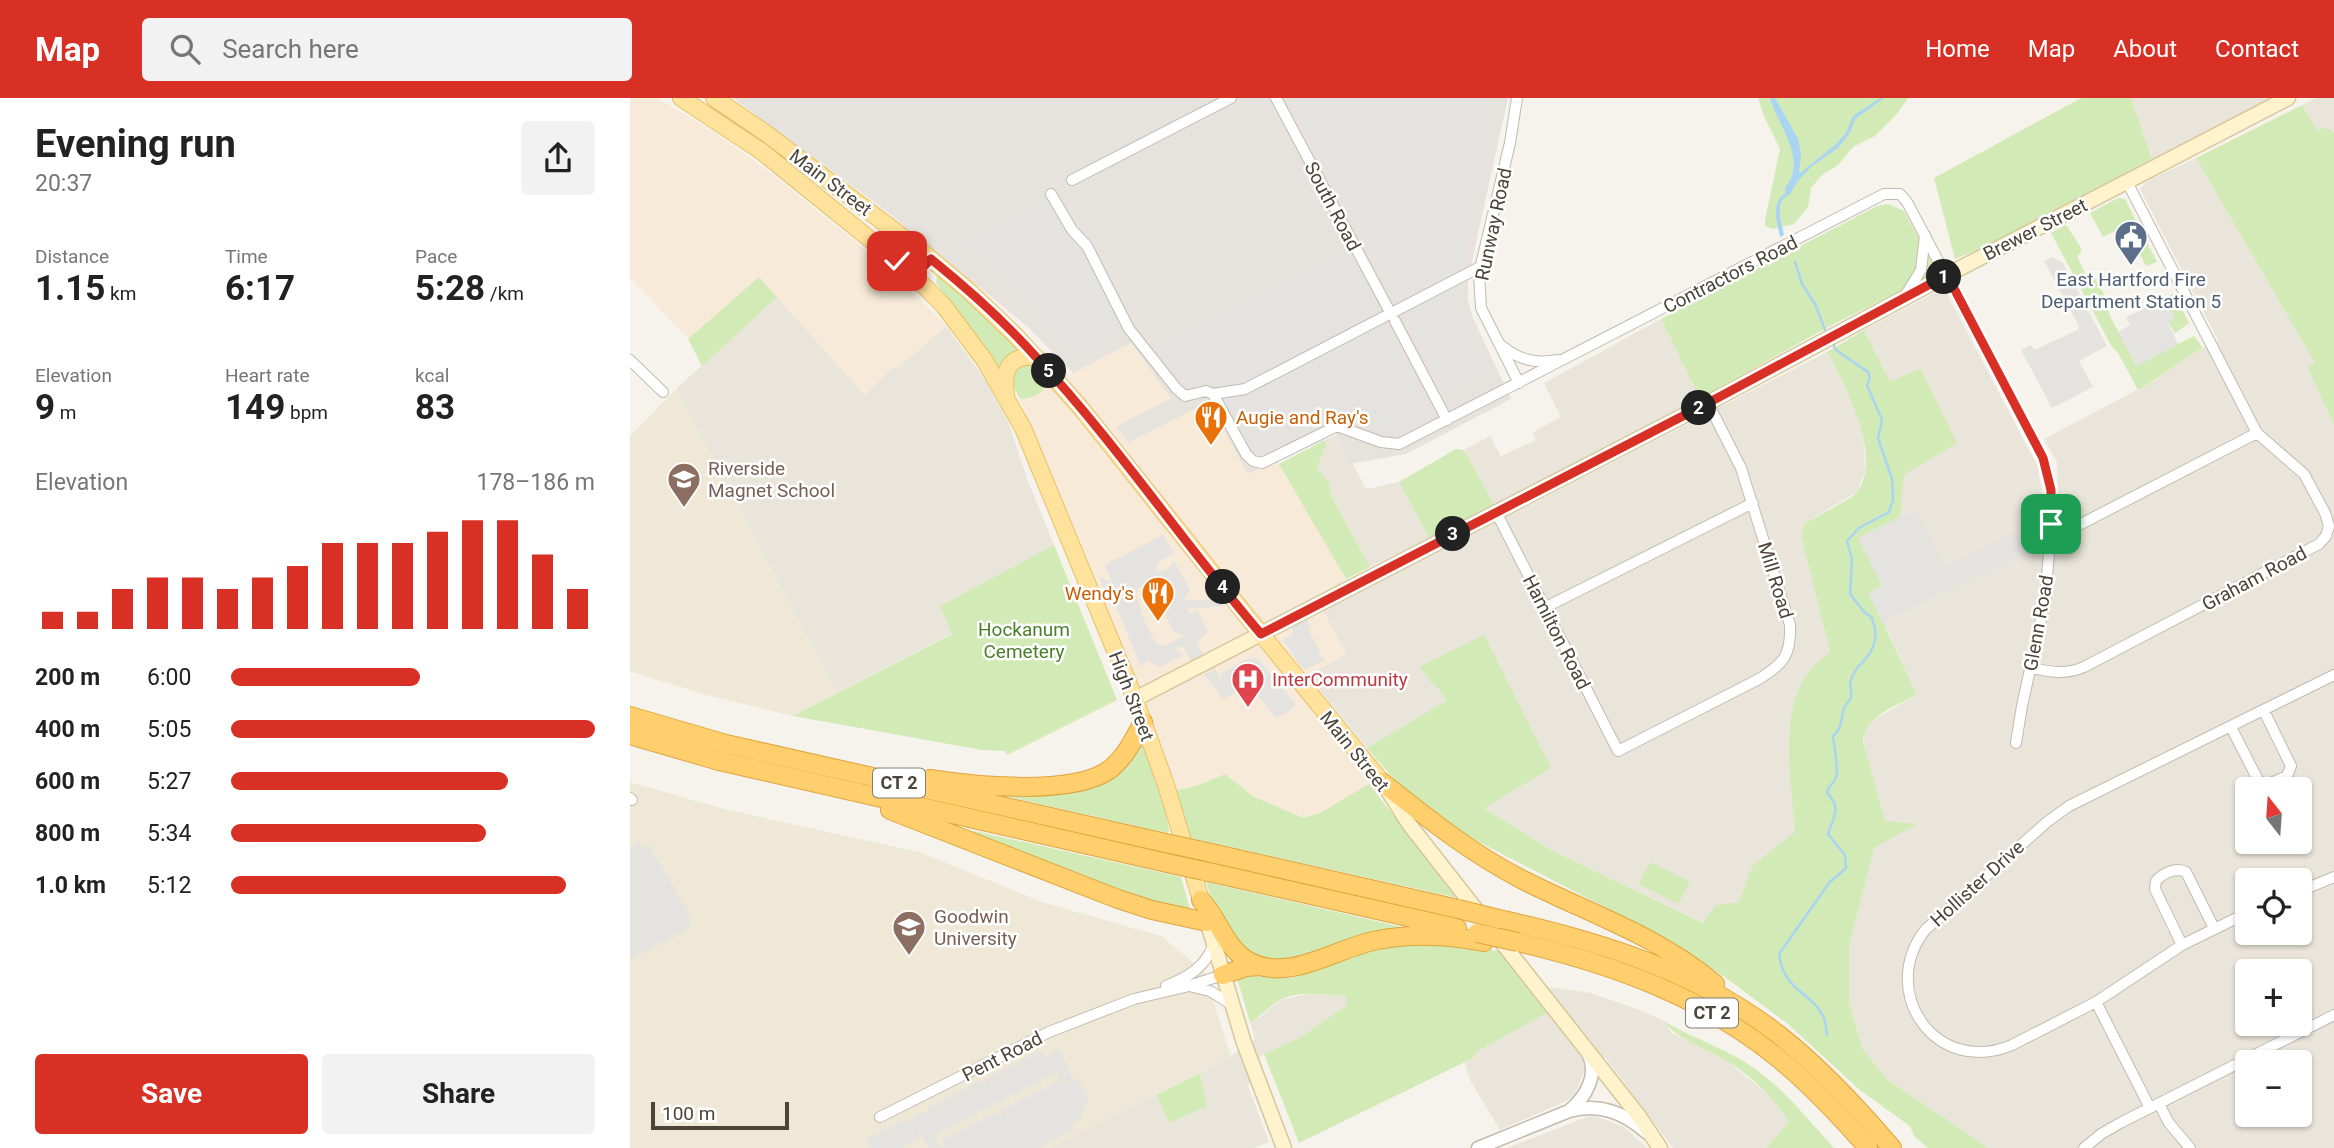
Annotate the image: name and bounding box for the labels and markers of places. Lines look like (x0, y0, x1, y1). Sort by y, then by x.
public building icon: East Hartford Fire Department Station 5 (2112, 218, 2150, 267)
pin (867, 231, 927, 291)
pin: 1 (1926, 260, 1962, 294)
place label: East Hartford Fire Department Station 5 (2041, 268, 2221, 313)
pin: 5 (1032, 354, 1066, 388)
pin: 2 (1682, 390, 1716, 426)
restaurant icon: Augie and Ray's (1192, 398, 1230, 447)
place label: Augie and Ray's (1236, 406, 1369, 429)
place label: Riverside Magnet School (708, 457, 835, 502)
school or university icon: Riverside Magnet School (665, 460, 703, 509)
pin (2021, 494, 2081, 554)
pin: 3 (1436, 516, 1470, 551)
pin: 4 (1206, 570, 1240, 604)
restaurant icon: Wendy's (1139, 574, 1177, 623)
place label: Wendy's (1065, 582, 1134, 605)
hospital icon: InterCommunity (1229, 660, 1267, 709)
place label: InterCommunity (1272, 668, 1408, 691)
place label: Goodwin University (934, 905, 1017, 950)
school or university icon: Goodwin University (890, 908, 928, 957)

